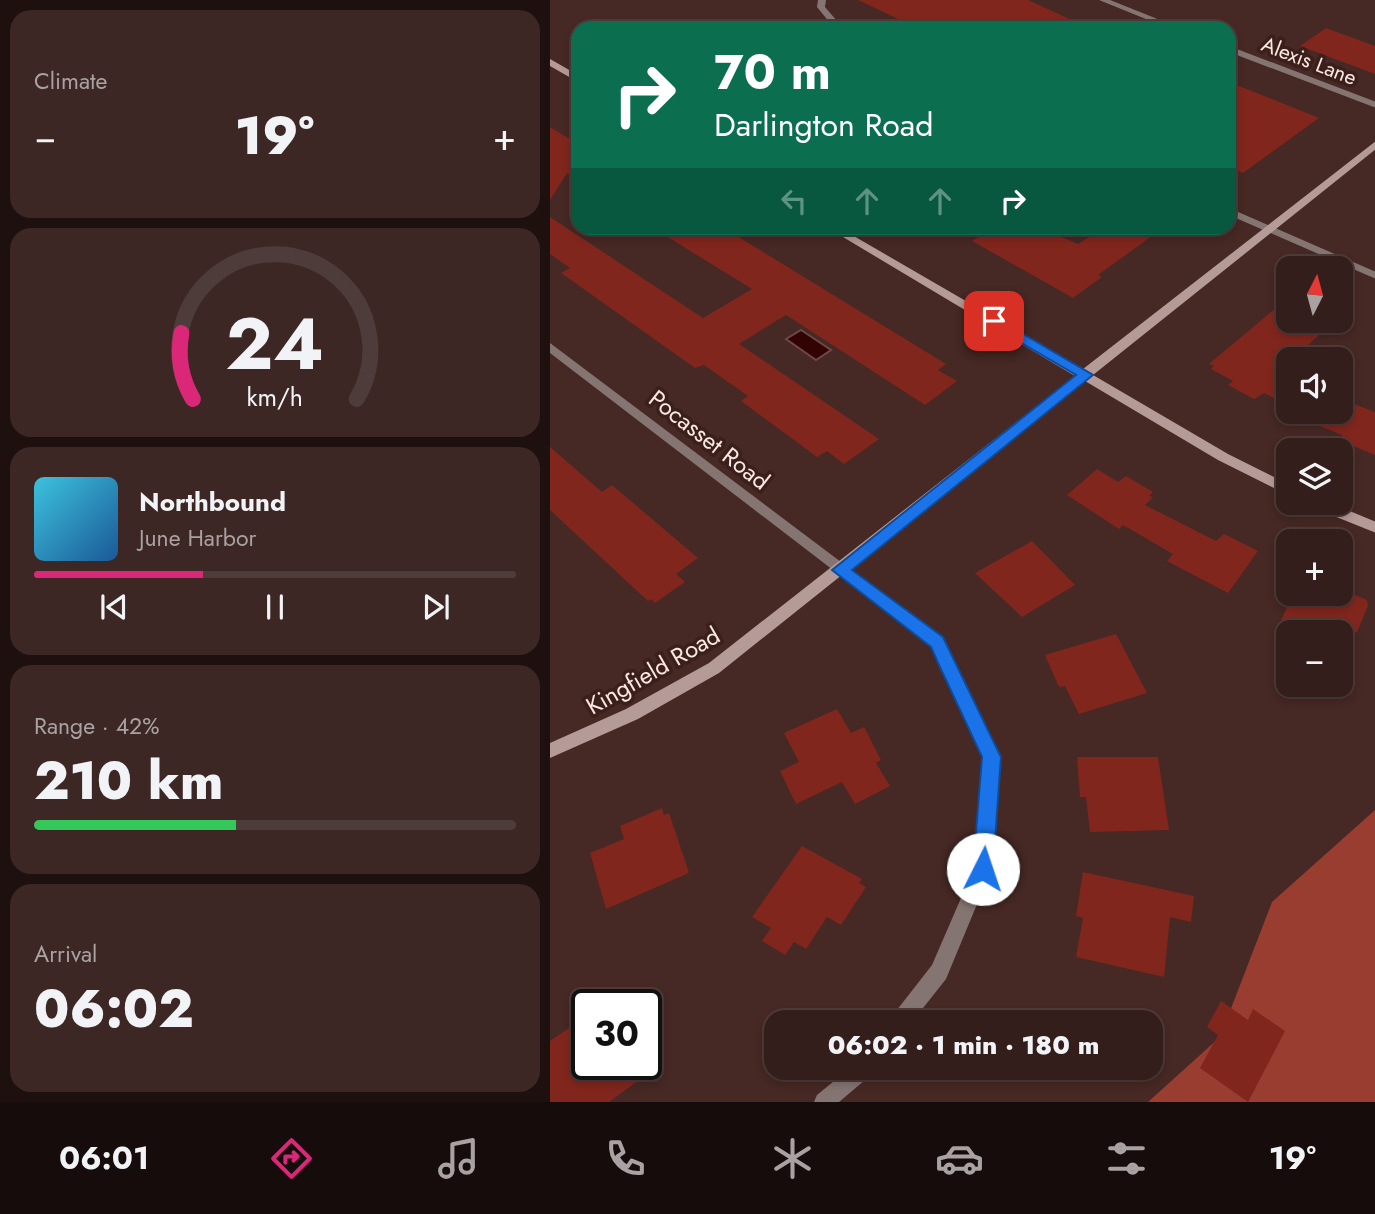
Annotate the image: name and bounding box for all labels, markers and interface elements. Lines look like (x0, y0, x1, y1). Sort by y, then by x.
street label: Alexis Lane (1257, 29, 1361, 93)
text: 70 m (714, 37, 831, 107)
icon: right (599, 49, 690, 140)
text: Climate (34, 64, 107, 98)
text: 19° (235, 98, 314, 174)
text: Darlington Road (714, 102, 933, 148)
text: − (34, 109, 56, 164)
text: + (493, 109, 516, 164)
icon: left (775, 182, 813, 220)
icon: ahead (848, 182, 886, 220)
icon: ahead (921, 182, 959, 220)
icon: right (994, 182, 1032, 220)
north arrow (1276, 256, 1353, 332)
map controls (1276, 256, 1353, 697)
text: 24 (226, 291, 324, 396)
pin (964, 291, 1024, 351)
icon: arrive (975, 302, 1013, 340)
button: sound (1276, 347, 1353, 424)
text: km/h (247, 378, 303, 414)
street label: Pocasset Road (641, 381, 777, 498)
button: layers (1276, 438, 1353, 515)
text: Northbound (139, 483, 286, 521)
text: June Harbor (139, 521, 256, 555)
button: + (1276, 529, 1353, 606)
icon: previous (95, 588, 133, 626)
icon: pause (256, 588, 294, 626)
icon: next (417, 588, 455, 626)
street label: Kingfield Road (579, 618, 726, 723)
button: − (1276, 620, 1353, 697)
text: Range · 42% (34, 709, 159, 743)
text: 210 km (34, 743, 223, 819)
position arrow (946, 832, 1020, 906)
text: Arrival (34, 937, 97, 971)
text: 06:02 (34, 971, 194, 1047)
speed limit sign: 30 (571, 989, 662, 1080)
text: 06:02 · 1 min · 180 m (828, 1026, 1099, 1064)
icon: directions (267, 1134, 316, 1183)
icon: music (434, 1134, 483, 1183)
icon: phone (601, 1134, 650, 1183)
icon: climate (768, 1134, 817, 1183)
icon: car (935, 1134, 984, 1183)
icon: filters (1102, 1134, 1151, 1183)
text: 06:01 (59, 1135, 149, 1181)
text: 19° (1269, 1135, 1316, 1181)

